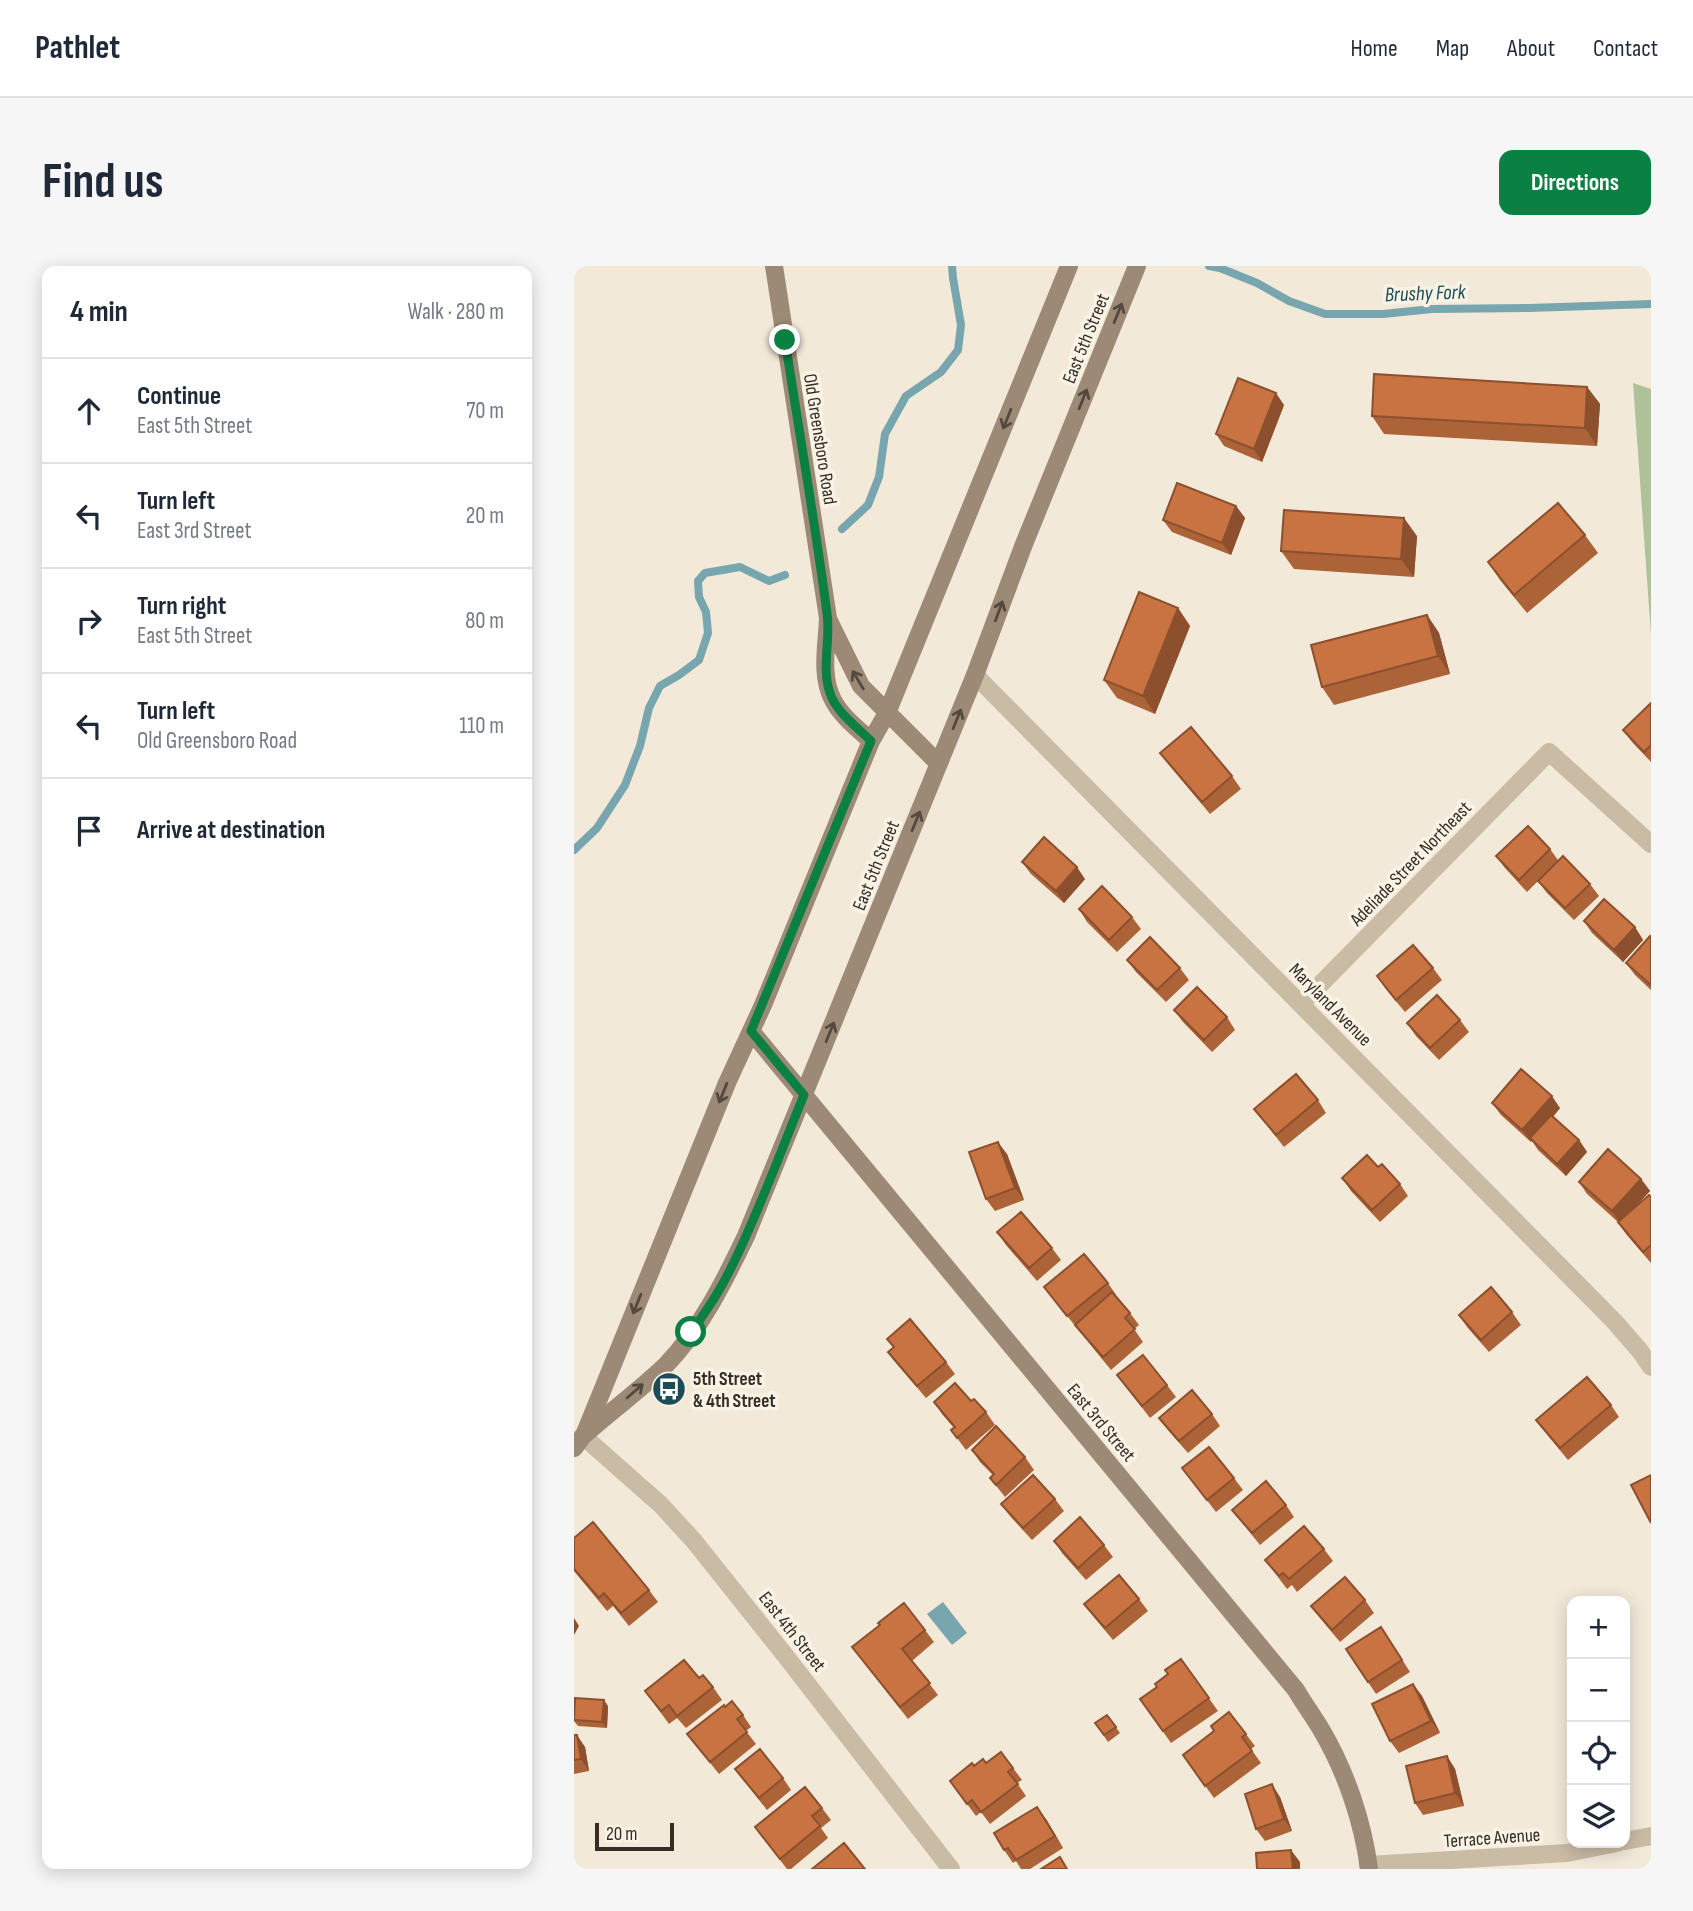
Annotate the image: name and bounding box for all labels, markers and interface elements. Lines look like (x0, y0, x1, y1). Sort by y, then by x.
text: Pathlet (35, 28, 120, 68)
text: Home (1350, 34, 1398, 63)
text: Map (1436, 34, 1469, 63)
text: About (1507, 34, 1555, 63)
text: Contact (1593, 34, 1658, 63)
button: Directions (1499, 150, 1651, 215)
text: Find us (42, 153, 164, 212)
water label: Brushy Fork (1384, 280, 1467, 307)
street label: East 5th Street (1058, 290, 1115, 387)
text: 4 min (70, 294, 128, 330)
text: Walk · 280 m (408, 298, 504, 326)
one-way arrow (1112, 302, 1125, 324)
route end (769, 324, 800, 355)
street label: Old Greensboro Road (798, 372, 841, 506)
text: Continue (137, 381, 221, 412)
one-way arrow (1077, 389, 1090, 410)
icon: ahead (70, 392, 108, 430)
text: 70 m (466, 397, 504, 425)
one-way arrow (1000, 408, 1013, 430)
text: East 5th Street (137, 412, 252, 440)
text: Turn left (137, 486, 215, 517)
icon: left (70, 497, 108, 535)
text: 20 m (466, 502, 504, 530)
text: East 3rd Street (137, 517, 252, 545)
text: Turn right (137, 591, 226, 622)
one-way arrow (994, 600, 1006, 622)
icon: right (70, 602, 108, 640)
text: 80 m (465, 607, 504, 635)
text: East 5th Street (137, 622, 252, 650)
one-way arrow (851, 670, 865, 690)
text: Turn left (137, 696, 215, 727)
icon: left (70, 707, 108, 745)
one-way arrow (952, 709, 965, 731)
text: 110 m (459, 712, 504, 740)
text: Old Greensboro Road (137, 727, 297, 755)
street label: Adeliade Street Northeast (1345, 797, 1477, 932)
one-way arrow (910, 811, 923, 832)
icon: arrive (70, 812, 108, 850)
text: Arrive at destination (137, 815, 325, 846)
street label: East 5th Street (848, 817, 905, 914)
street label: Maryland Avenue (1284, 959, 1376, 1051)
one-way arrow (824, 1021, 837, 1043)
one-way arrow (716, 1082, 729, 1103)
one-way arrow (630, 1292, 643, 1314)
route start (675, 1316, 706, 1347)
place label: 5th Street & 4th Street (693, 1368, 776, 1413)
bus stop icon: 5th Street & 4th Street (650, 1370, 688, 1408)
street label: East 3rd Street (1062, 1379, 1140, 1467)
one-way arrow (626, 1383, 644, 1399)
street label: East 4th Street (753, 1587, 830, 1677)
map controls (1567, 1596, 1630, 1848)
button: + (1567, 1596, 1630, 1659)
button: − (1567, 1659, 1630, 1722)
button: locate (1567, 1722, 1630, 1785)
button: layers (1567, 1785, 1630, 1848)
scale bar (595, 1820, 674, 1852)
text: 20 m (606, 1823, 638, 1846)
street label: Terrace Avenue (1443, 1824, 1541, 1853)

